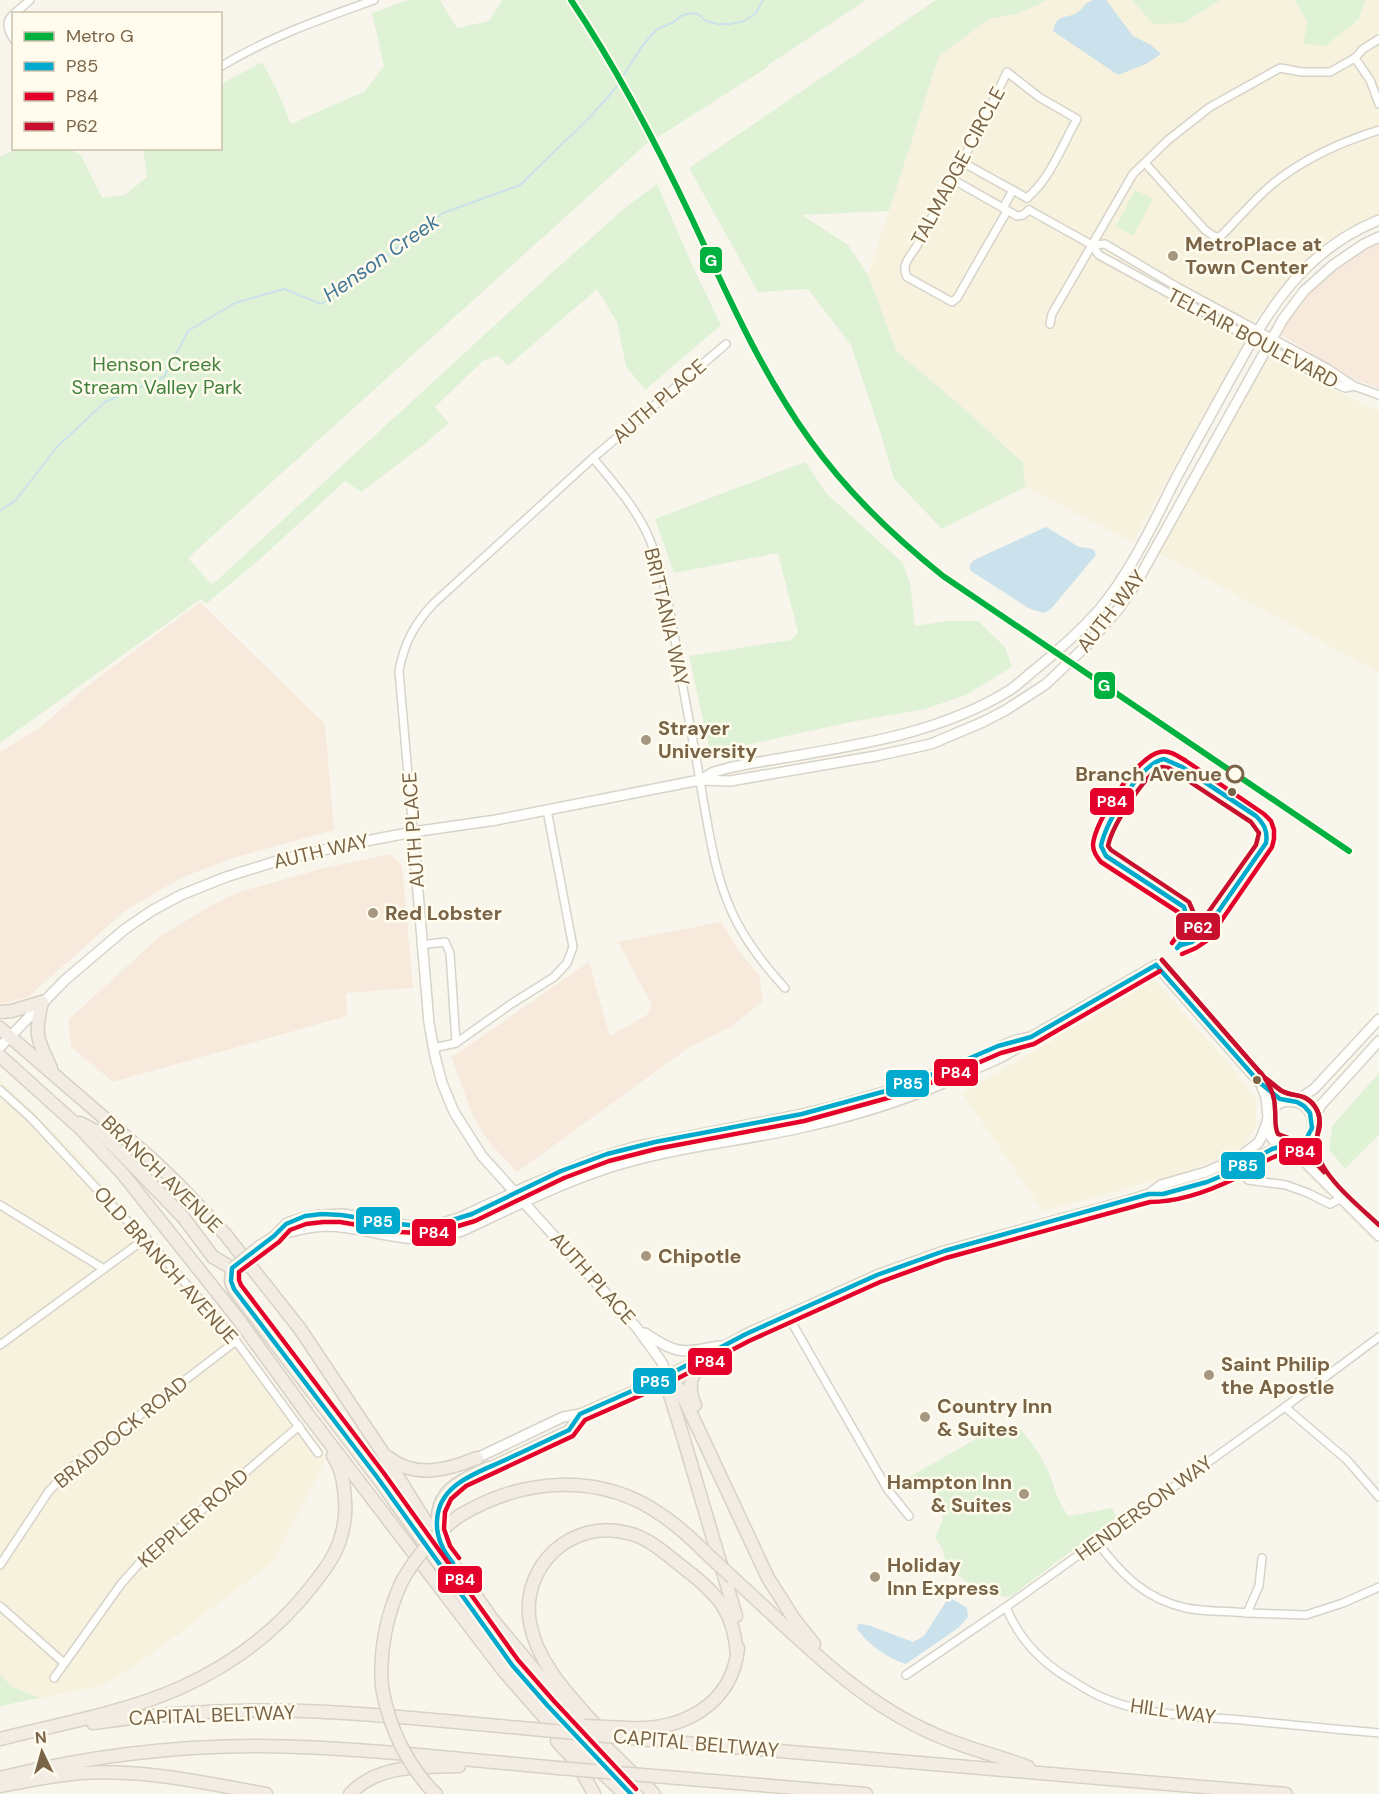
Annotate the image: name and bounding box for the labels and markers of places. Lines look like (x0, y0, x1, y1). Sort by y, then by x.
place label: MetroPlace at Town Center (1185, 231, 1322, 280)
marker: MetroPlace at Town Center (1166, 249, 1180, 263)
place label: Strayer University (658, 715, 757, 764)
marker: Strayer University (639, 733, 653, 747)
place label: Branch Avenue (1075, 761, 1222, 787)
marker: Branch Avenue (1226, 765, 1244, 783)
unlabelled marker (1226, 786, 1238, 798)
place label: Red Lobster (385, 900, 502, 926)
marker: Red Lobster (366, 906, 380, 920)
unlabelled marker (1251, 1074, 1263, 1086)
place label: Chipotle (658, 1243, 742, 1269)
marker: Chipotle (639, 1249, 653, 1263)
place label: Saint Philip the Apostle (1221, 1351, 1335, 1400)
marker: Saint Philip the Apostle (1202, 1368, 1216, 1382)
place label: Country Inn & Suites (937, 1393, 1052, 1442)
marker: Country Inn & Suites (918, 1410, 932, 1424)
place label: Hampton Inn & Suites (887, 1469, 1012, 1518)
marker: Hampton Inn & Suites (1017, 1487, 1031, 1501)
place label: Holiday Inn Express (887, 1552, 999, 1601)
marker: Holiday Inn Express (868, 1570, 882, 1584)

